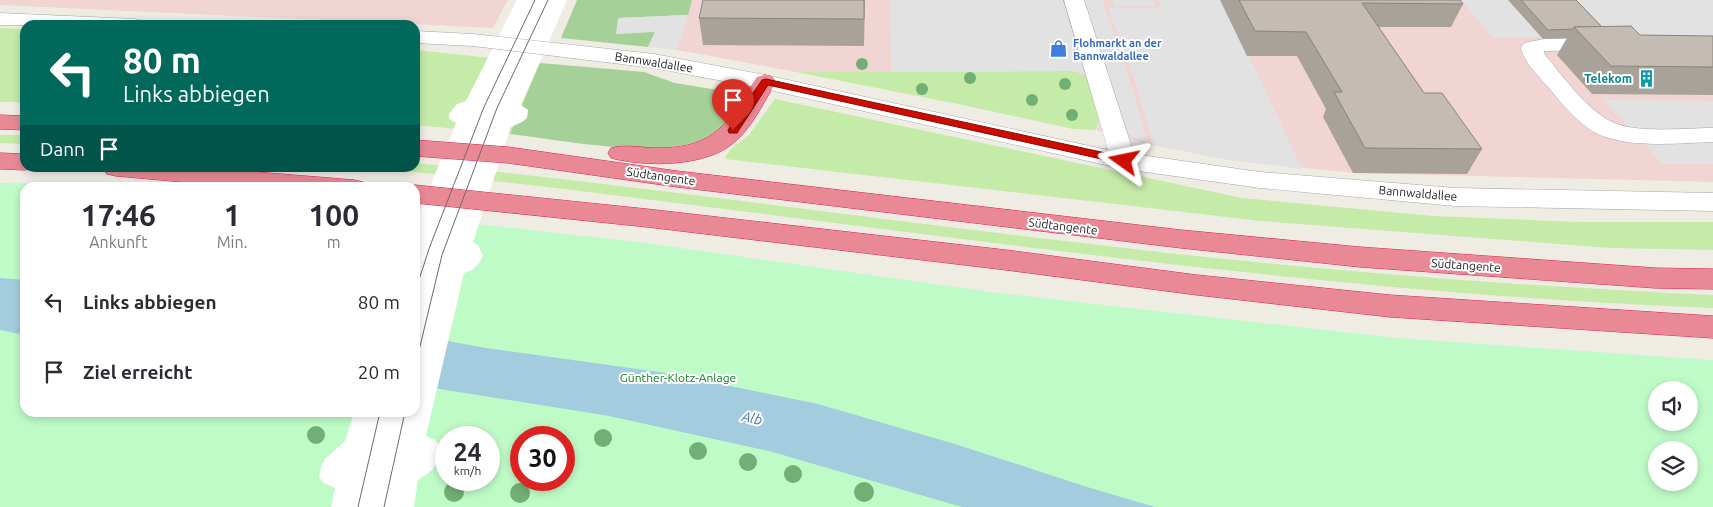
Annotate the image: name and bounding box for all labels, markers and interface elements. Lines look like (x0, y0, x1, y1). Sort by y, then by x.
place label: Flohmarkt an der Bannwaldallee (1073, 37, 1162, 62)
shop icon: Flohmarkt an der Bannwaldallee (1049, 39, 1069, 59)
icon: left (40, 40, 105, 105)
text: 80 m (123, 40, 201, 80)
street label: Bannwaldallee (614, 49, 694, 75)
building icon: Telekom (1636, 68, 1656, 88)
place label: Telekom (1584, 72, 1632, 85)
pin (712, 79, 754, 130)
text: Links abbiegen (123, 81, 270, 106)
icon: arrive (719, 86, 747, 114)
position arrow (1097, 134, 1149, 186)
icon: arrive (95, 135, 123, 163)
text: Dann (40, 138, 85, 160)
street label: Südtangente (626, 165, 696, 187)
street label: Bannwaldallee (1378, 183, 1458, 203)
text: 17:46 (81, 198, 156, 232)
text: 1 (224, 198, 241, 232)
text: 100 (308, 198, 359, 232)
street label: Südtangente (1028, 215, 1098, 237)
text: Ankunft (89, 233, 147, 251)
text: Min. (217, 233, 248, 251)
text: m (327, 233, 341, 251)
street label: Südtangente (1431, 256, 1501, 274)
icon: left (40, 288, 68, 316)
text: Links abbiegen (83, 291, 217, 313)
text: 80 m (358, 291, 400, 313)
icon: arrive (40, 358, 68, 386)
text: Ziel erreicht (83, 361, 192, 383)
text: 20 m (358, 361, 400, 383)
park label: Günther-Klotz-Anlage (620, 371, 736, 384)
map controls (1648, 381, 1698, 491)
button: sound (1648, 381, 1698, 431)
water label: Alb (739, 408, 764, 428)
speed limit sign: 30 (510, 426, 575, 491)
text: 24 (453, 438, 482, 466)
button: layers (1648, 441, 1698, 491)
text: km/h (454, 464, 481, 477)

